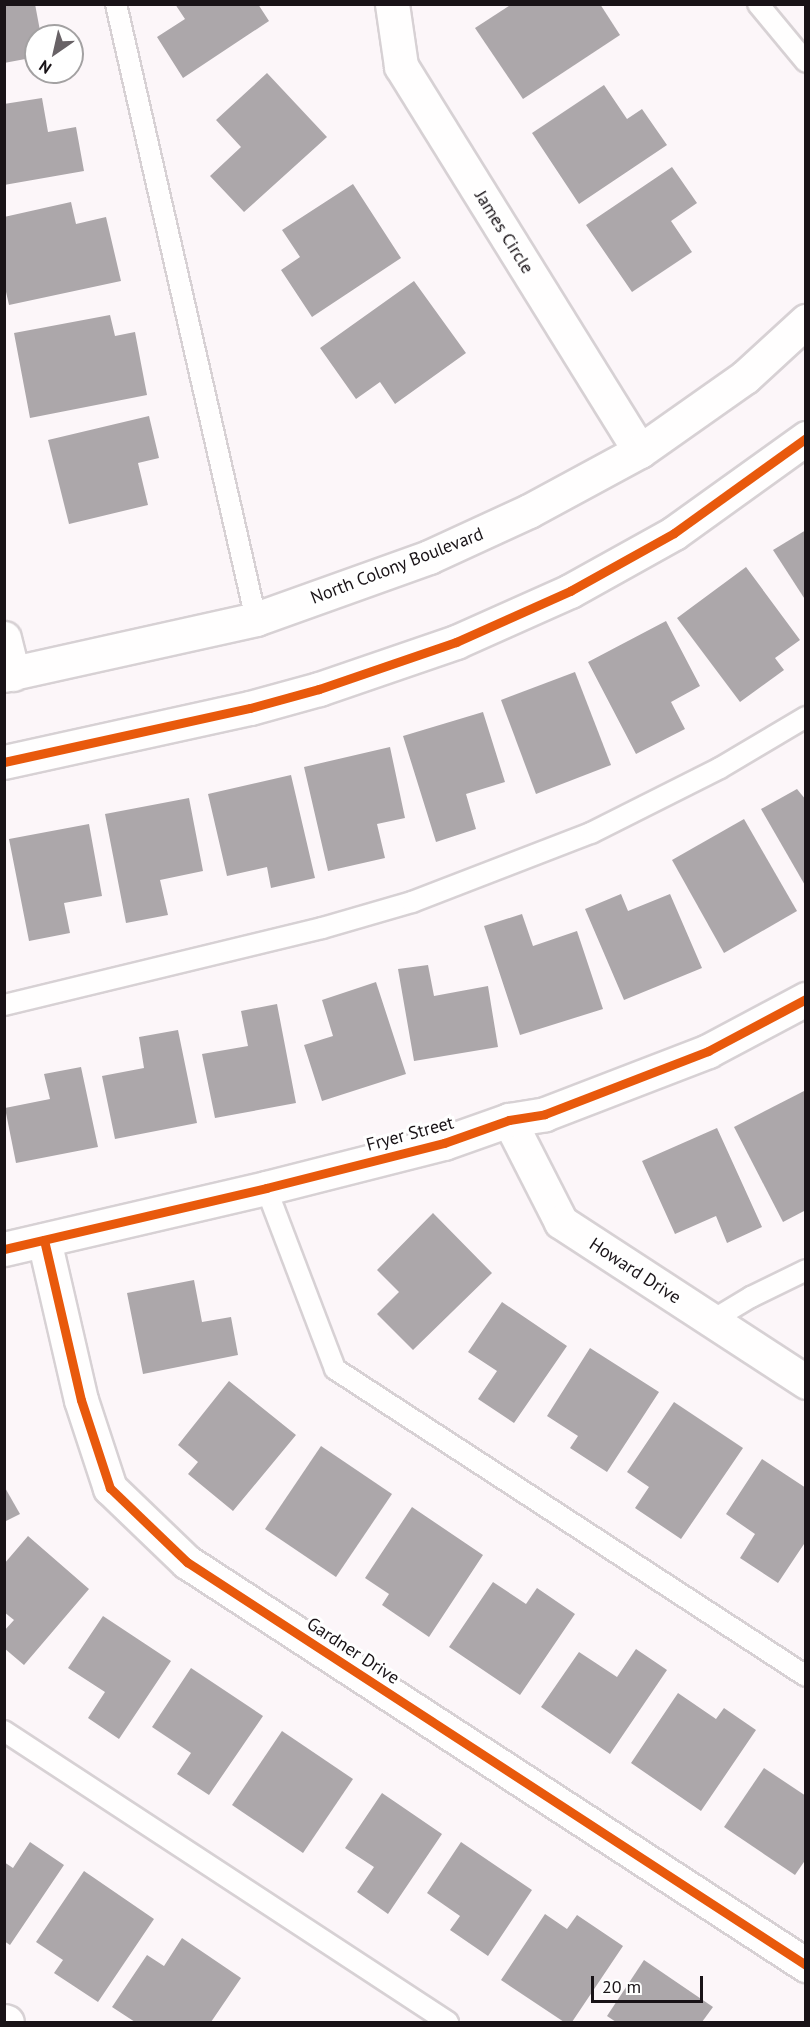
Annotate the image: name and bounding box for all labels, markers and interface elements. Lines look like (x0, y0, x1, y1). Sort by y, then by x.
north arrow (24, 24, 84, 84)
text: N (35, 56, 55, 78)
street label: James Circle (470, 186, 538, 278)
street label: North Colony Boulevard (307, 523, 487, 609)
street label: Fryer Street (364, 1112, 456, 1156)
street label: Howard Drive (585, 1233, 685, 1309)
street label: Gardner Drive (303, 1613, 403, 1689)
scale bar (594, 1964, 706, 2002)
text: 20 m (602, 1975, 641, 1998)

